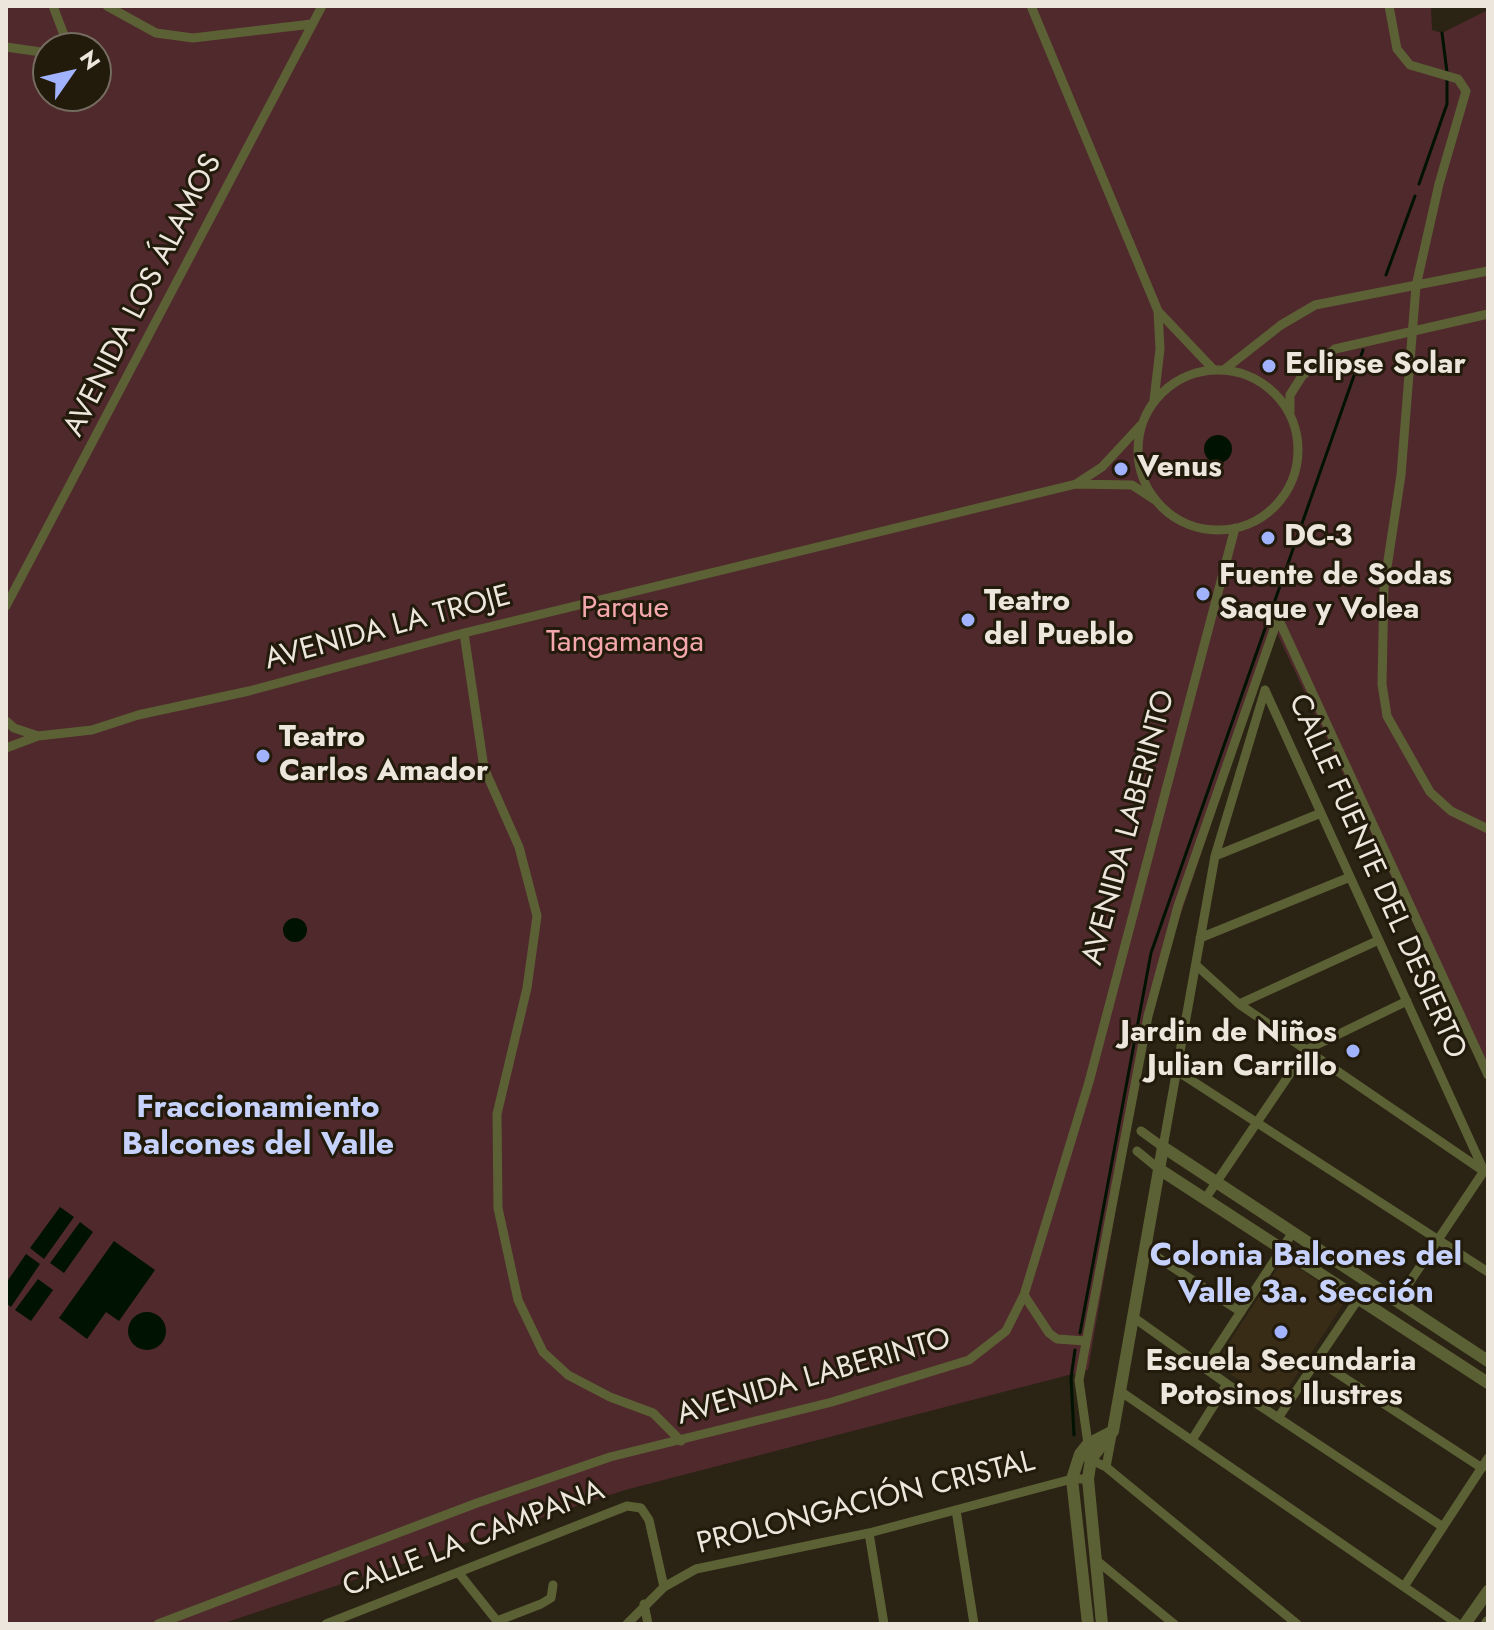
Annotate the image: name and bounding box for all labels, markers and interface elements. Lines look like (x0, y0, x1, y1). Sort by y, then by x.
north arrow (32, 32, 112, 112)
text: N (72, 44, 108, 76)
street label: AVENIDA LOS ÁLAMOS (57, 149, 231, 443)
place label: Eclipse Solar (1285, 348, 1466, 384)
marker: Eclipse Solar (1260, 357, 1278, 375)
place label: Venus (1137, 451, 1222, 487)
marker: Venus (1112, 460, 1130, 478)
place label: DC-3 (1284, 520, 1352, 556)
marker: DC-3 (1259, 529, 1277, 547)
place label: Fuente de Sodas Saque y Volea (1219, 559, 1452, 630)
street label: AVENIDA LA TROJE (261, 579, 515, 679)
place label: Teatro del Pueblo (984, 585, 1134, 656)
marker: Fuente de Sodas Saque y Volea (1194, 585, 1212, 603)
park label: Parque Tangamanga (546, 592, 704, 662)
marker: Teatro del Pueblo (959, 611, 977, 629)
street label: AVENIDA LABERINTO (1076, 687, 1184, 969)
street label: CALLE FUENTE DEL DESIERTO (1279, 689, 1473, 1065)
place label: Teatro Carlos Amador (279, 721, 488, 792)
marker: Teatro Carlos Amador (254, 747, 272, 765)
place label: Jardin de Niños Julian Carrillo (1120, 1016, 1337, 1086)
marker: Jardin de Niños Julian Carrillo (1344, 1042, 1362, 1060)
district label: Fraccionamiento Balcones del Valle (122, 1090, 394, 1165)
district label: Colonia Balcones del Valle 3a. Sección (1150, 1238, 1462, 1313)
street label: AVENIDA LABERINTO (673, 1322, 955, 1434)
marker: Escuela Secundaria Potosinos Ilustres (1272, 1323, 1290, 1341)
place label: Escuela Secundaria Potosinos Ilustres (1145, 1345, 1417, 1416)
street label: PROLONGACIÓN CRISTAL (693, 1445, 1039, 1563)
street label: CALLE LA CAMPANA (338, 1474, 610, 1606)

